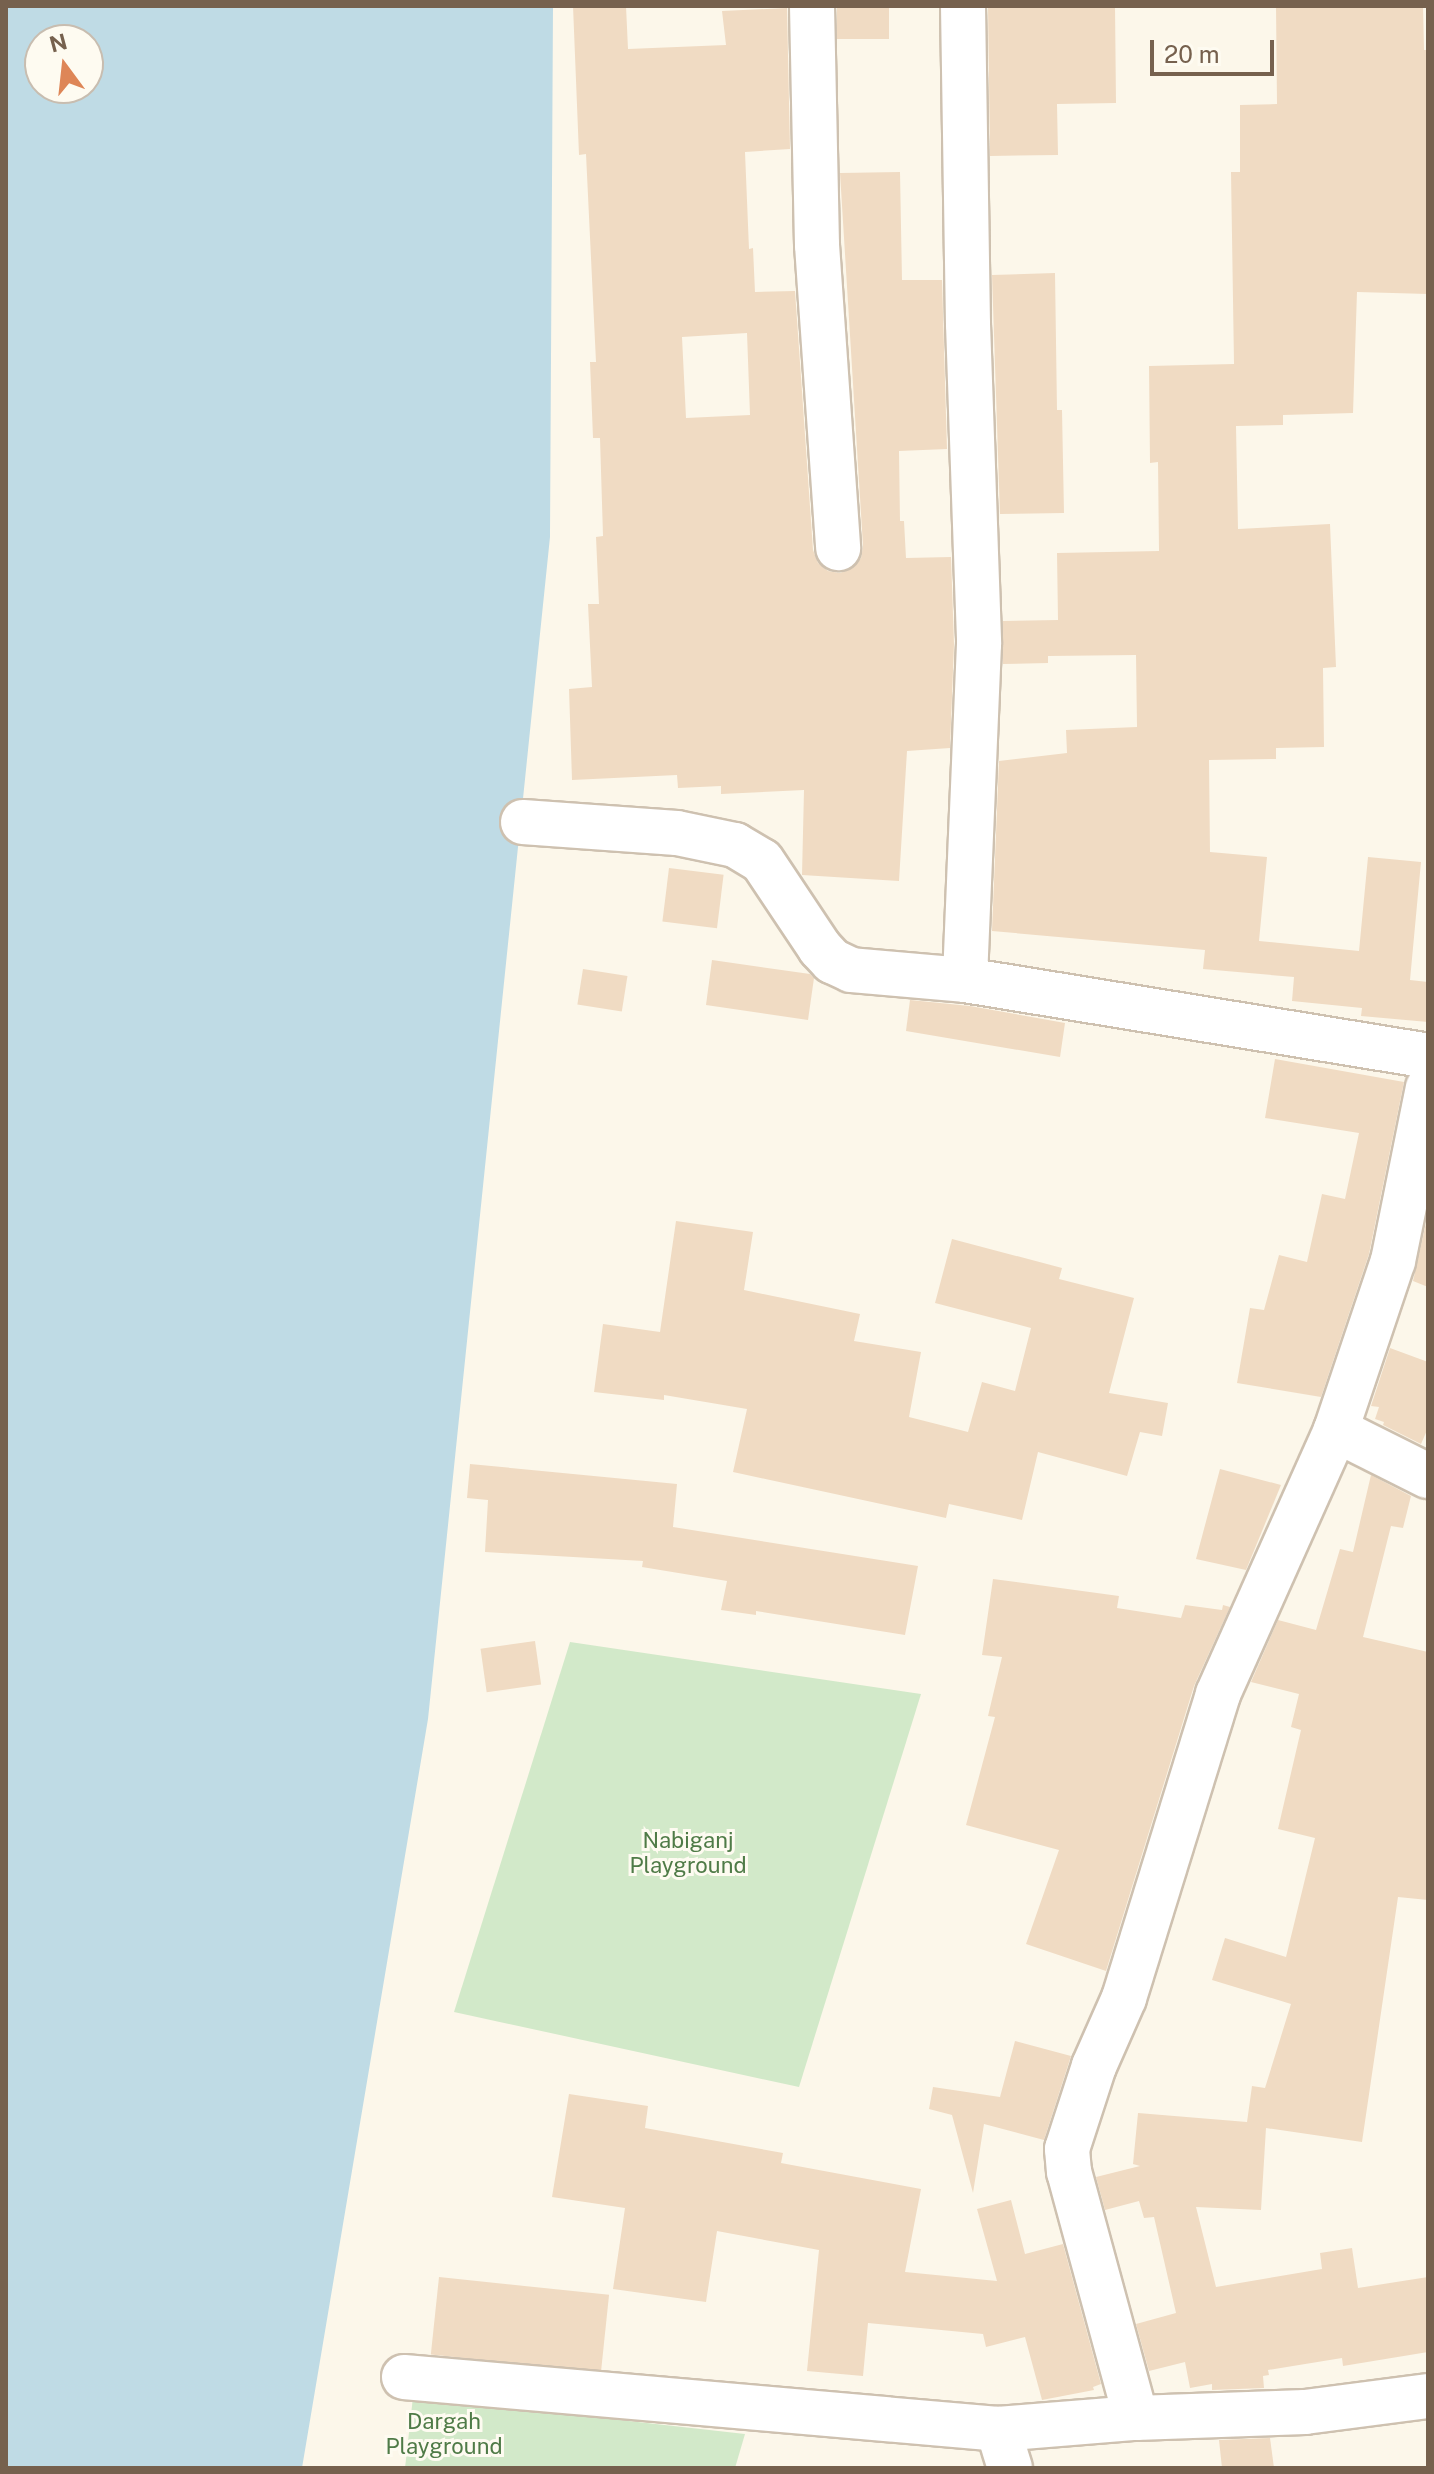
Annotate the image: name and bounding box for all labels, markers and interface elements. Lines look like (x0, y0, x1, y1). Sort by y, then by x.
north arrow (24, 24, 104, 104)
scale bar (1154, 24, 1278, 74)
text: N (47, 28, 70, 58)
text: 20 m (1164, 40, 1220, 68)
park label: Nabiganj Playground (629, 1827, 747, 1878)
park label: Dargah Playground (385, 2408, 503, 2460)

